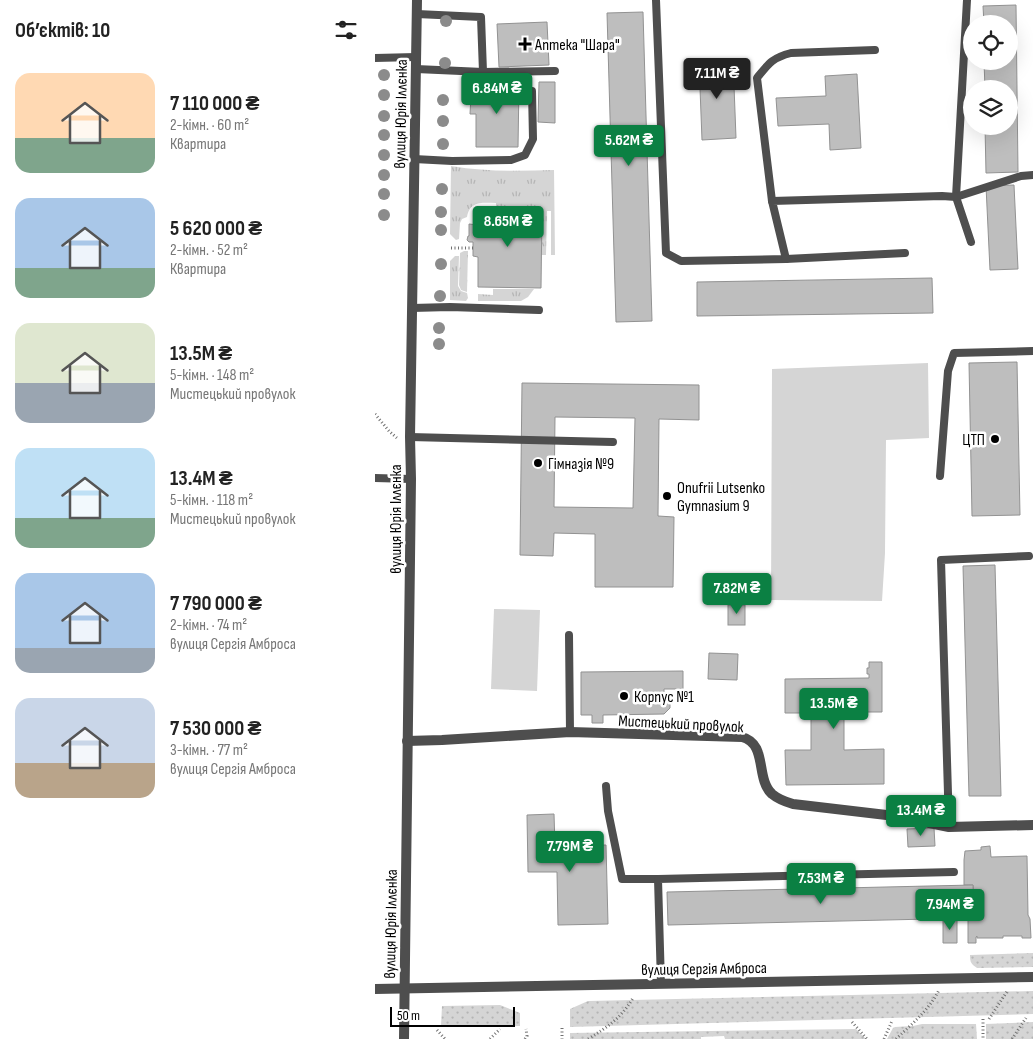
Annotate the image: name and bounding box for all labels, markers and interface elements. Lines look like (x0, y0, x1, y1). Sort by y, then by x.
map controls (963, 15, 1018, 135)
button: locate (963, 15, 1018, 70)
icon: filters (332, 16, 360, 44)
text: Об’єктів: 10 (15, 18, 110, 43)
place label: Аптека "Шара" (534, 36, 620, 55)
marker: Аптека "Шара" (519, 38, 531, 50)
pin: 7.11M ₴ (671, 58, 763, 100)
street label: вулиця Юрія Іллєнка (391, 59, 412, 169)
text: 7.11M ₴ (694, 64, 740, 83)
pin: 6.84M ₴ (451, 72, 543, 115)
text: 6.84M ₴ (472, 79, 522, 98)
button: layers (963, 80, 1018, 135)
text: 7 110 000 ₴ (170, 91, 259, 116)
icon: home (55, 93, 115, 153)
text: 2-кімн. · 60 m² (170, 116, 249, 135)
pin: 5.62M ₴ (583, 124, 675, 167)
text: 5.62M ₴ (605, 131, 653, 150)
text: Квартира (170, 135, 226, 154)
pin: 8.65M ₴ (462, 206, 554, 248)
text: 8.65M ₴ (484, 212, 532, 231)
text: 5 620 000 ₴ (170, 216, 262, 241)
icon: home (55, 218, 115, 278)
text: 2-кімн. · 52 m² (170, 241, 248, 260)
text: Квартира (170, 260, 226, 279)
text: 13.5M ₴ (170, 341, 232, 366)
icon: home (55, 343, 115, 403)
text: 5-кімн. · 148 m² (170, 366, 254, 385)
text: Мистецький провулок (170, 385, 295, 404)
place label: ЦТП (962, 431, 985, 450)
marker: ЦТП (989, 433, 1001, 445)
place label: Гімназія №9 (548, 455, 614, 474)
marker: Гімназія №9 (532, 457, 544, 469)
street label: вулиця Юрія Іллєнка (387, 464, 406, 574)
text: 13.4M ₴ (170, 466, 233, 491)
icon: home (55, 468, 115, 528)
place label: Onufrii Lutsenko Gymnasium 9 (677, 479, 765, 516)
marker: Onufrii Lutsenko Gymnasium 9 (661, 490, 673, 502)
text: 5-кімн. · 118 m² (170, 491, 253, 510)
text: Мистецький провулок (170, 510, 295, 529)
pin: 7.82M ₴ (691, 572, 783, 615)
text: 7.82M ₴ (713, 579, 761, 598)
text: 7 790 000 ₴ (170, 591, 262, 616)
icon: home (55, 593, 115, 653)
text: 2-кімн. · 74 m² (170, 616, 247, 635)
text: вулиця Сергія Амброса (170, 635, 296, 654)
place label: Корпус №1 (634, 688, 694, 707)
pin: 13.5M ₴ (788, 688, 880, 730)
marker: Корпус №1 (618, 690, 630, 702)
text: 13.5M ₴ (810, 694, 858, 713)
street label: Мистецький провулок (618, 712, 745, 737)
text: 7 530 000 ₴ (170, 716, 262, 741)
icon: home (55, 718, 115, 778)
text: 3-кімн. · 77 m² (170, 741, 248, 760)
text: вулиця Сергія Амброса (170, 760, 296, 779)
pin: 13.4M ₴ (875, 794, 967, 837)
text: 13.4M ₴ (897, 801, 945, 820)
pin: 7.79M ₴ (524, 830, 616, 873)
text: 7.79M ₴ (547, 837, 593, 856)
pin: 7.53M ₴ (775, 862, 867, 905)
street label: вулиця Юрія Іллєнка (381, 869, 402, 979)
text: 7.53M ₴ (798, 869, 844, 888)
pin: 7.94M ₴ (904, 888, 996, 931)
text: 7.94M ₴ (926, 895, 974, 914)
street label: вулиця Сергія Амброса (641, 959, 767, 980)
scale bar (390, 1004, 515, 1027)
text: 50 m (397, 1007, 420, 1024)

